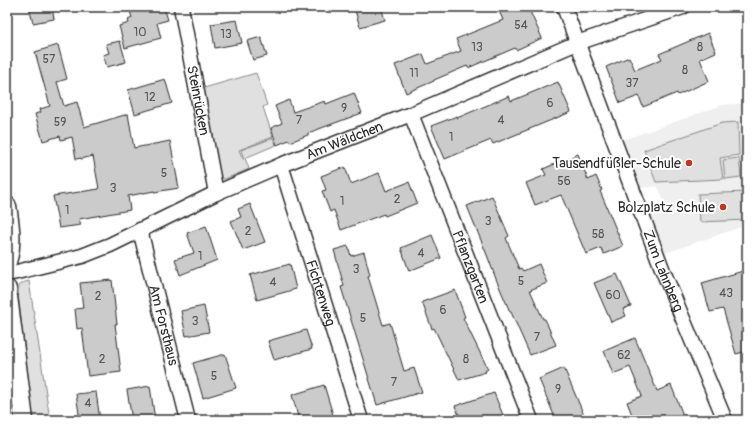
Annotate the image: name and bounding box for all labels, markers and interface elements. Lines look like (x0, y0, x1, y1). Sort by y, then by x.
house number: 54 (514, 18, 528, 33)
house number: 10 (134, 25, 146, 40)
house number: 13 (220, 27, 232, 42)
house number: 13 (471, 40, 483, 55)
house number: 8 (697, 40, 703, 55)
house number: 57 (43, 52, 56, 67)
house number: 8 (682, 63, 688, 78)
street label: Steinrücken (183, 64, 213, 137)
house number: 11 (409, 66, 419, 81)
house number: 37 (625, 76, 639, 91)
house number: 12 (144, 90, 156, 105)
house number: 6 (547, 96, 554, 111)
house number: 9 (341, 101, 347, 116)
house number: 7 (296, 113, 303, 128)
house number: 4 (498, 113, 505, 128)
house number: 59 (54, 115, 66, 130)
street label: Am Wäldchen (303, 118, 385, 163)
house number: 1 (449, 130, 453, 145)
place label: Tausendfüßler-Schule (552, 155, 681, 172)
marker: Tausendfüßler-Schule (684, 158, 694, 168)
house number: 5 (161, 166, 167, 181)
house number: 56 (557, 174, 571, 189)
house number: 3 (110, 181, 117, 196)
house number: 2 (394, 192, 401, 207)
house number: 1 (340, 194, 344, 209)
place label: Bolzplatz Schule (618, 199, 715, 216)
marker: Bolzplatz Schule (718, 202, 728, 212)
house number: 1 (65, 203, 69, 218)
house number: 3 (485, 214, 492, 229)
house number: 2 (245, 224, 252, 239)
house number: 58 (592, 227, 604, 242)
street label: Pflanzgarten (448, 228, 492, 306)
street label: Zum Lahnberg (639, 228, 687, 314)
house number: 4 (418, 246, 425, 261)
house number: 1 (198, 249, 202, 264)
street label: Fichtenweg (302, 258, 339, 328)
house number: 3 (353, 262, 360, 277)
house number: 5 (518, 274, 524, 289)
house number: 4 (270, 275, 277, 290)
street label: Am Forsthaus (145, 283, 182, 368)
house number: 43 (719, 286, 733, 301)
house number: 60 (605, 288, 621, 303)
house number: 2 (95, 289, 102, 304)
house number: 6 (440, 303, 447, 318)
house number: 5 (360, 311, 366, 326)
house number: 3 (192, 314, 199, 329)
house number: 7 (534, 330, 541, 345)
house number: 62 (617, 348, 631, 363)
house number: 2 (99, 352, 106, 367)
house number: 8 (463, 352, 469, 367)
house number: 5 (211, 369, 217, 384)
house number: 7 (391, 375, 398, 390)
house number: 9 (555, 382, 561, 397)
house number: 4 (85, 396, 92, 411)

